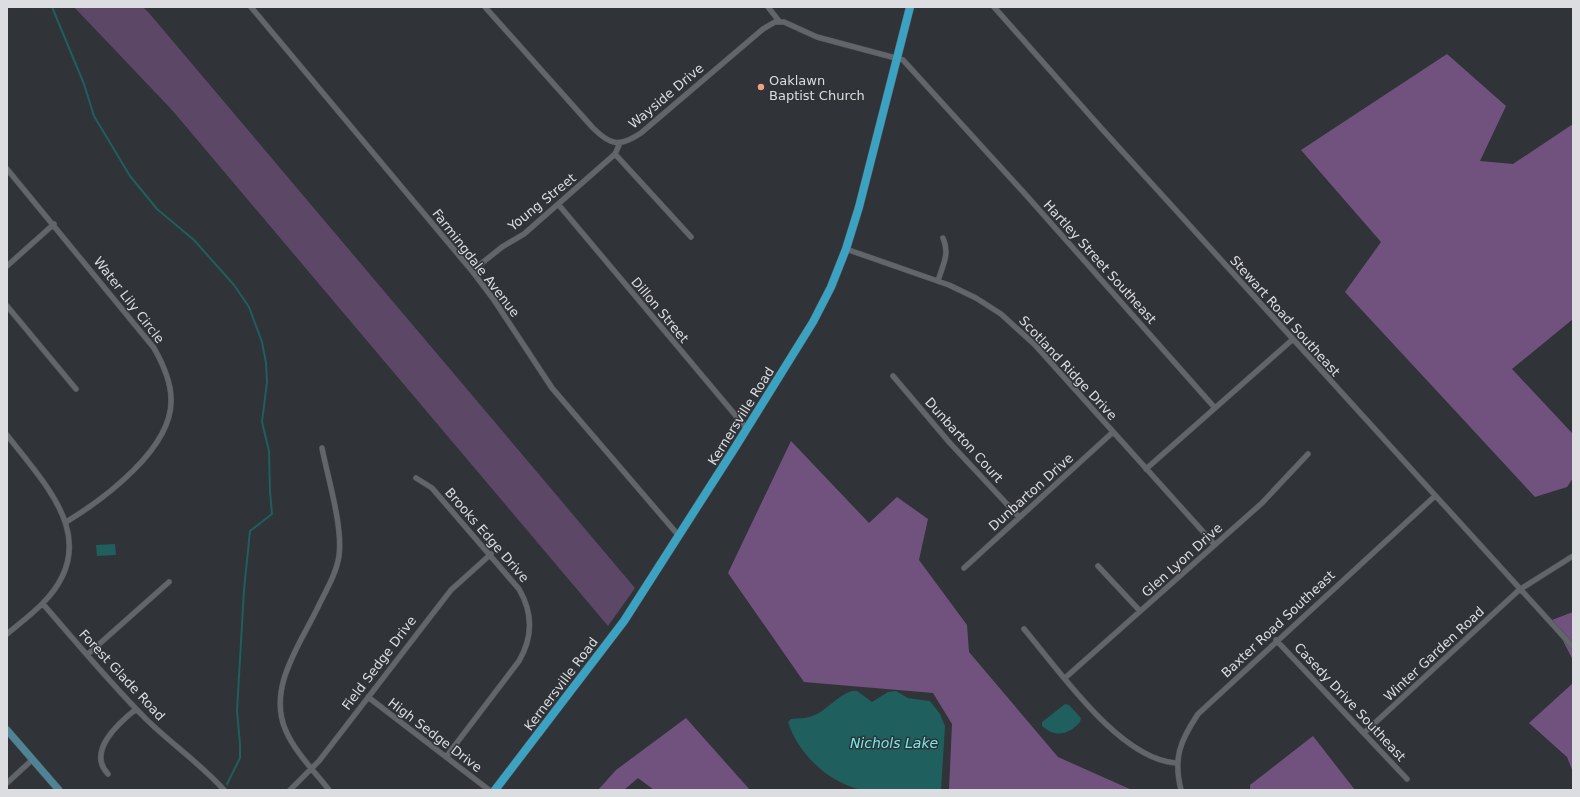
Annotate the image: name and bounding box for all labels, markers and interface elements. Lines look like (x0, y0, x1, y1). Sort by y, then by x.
street label: Wayside Drive (626, 60, 706, 132)
place label: Oaklawn Baptist Church (769, 73, 865, 103)
marker: Oaklawn Baptist Church (756, 82, 766, 92)
street label: Young Street (504, 170, 579, 234)
street label: Hartley Street Southeast (1041, 197, 1159, 327)
street label: Farmingdale Avenue (429, 206, 523, 320)
street label: Stewart Road Southeast (1227, 253, 1343, 379)
street label: Water Lily Circle (91, 254, 167, 346)
street label: Dillon Street (628, 274, 692, 346)
street label: Scotland Ridge Drive (1016, 313, 1120, 423)
street label: Kernersville Road (705, 364, 777, 468)
street label: Dunbarton Court (922, 394, 1006, 486)
street label: Dunbarton Drive (986, 450, 1076, 534)
street label: Brooks Edge Drive (442, 485, 532, 585)
street label: Glen Lyon Drive (1139, 520, 1225, 600)
street label: Baxter Road Southeast (1218, 568, 1338, 680)
street label: Winter Garden Road (1381, 604, 1487, 704)
street label: Field Sedge Drive (339, 613, 419, 713)
street label: Forest Glade Road (76, 626, 168, 724)
street label: Kernersville Road (521, 635, 601, 733)
street label: Casedy Drive Southeast (1291, 640, 1409, 764)
street label: High Sedge Drive (385, 695, 485, 775)
water label: Nichols Lake (850, 735, 938, 751)

